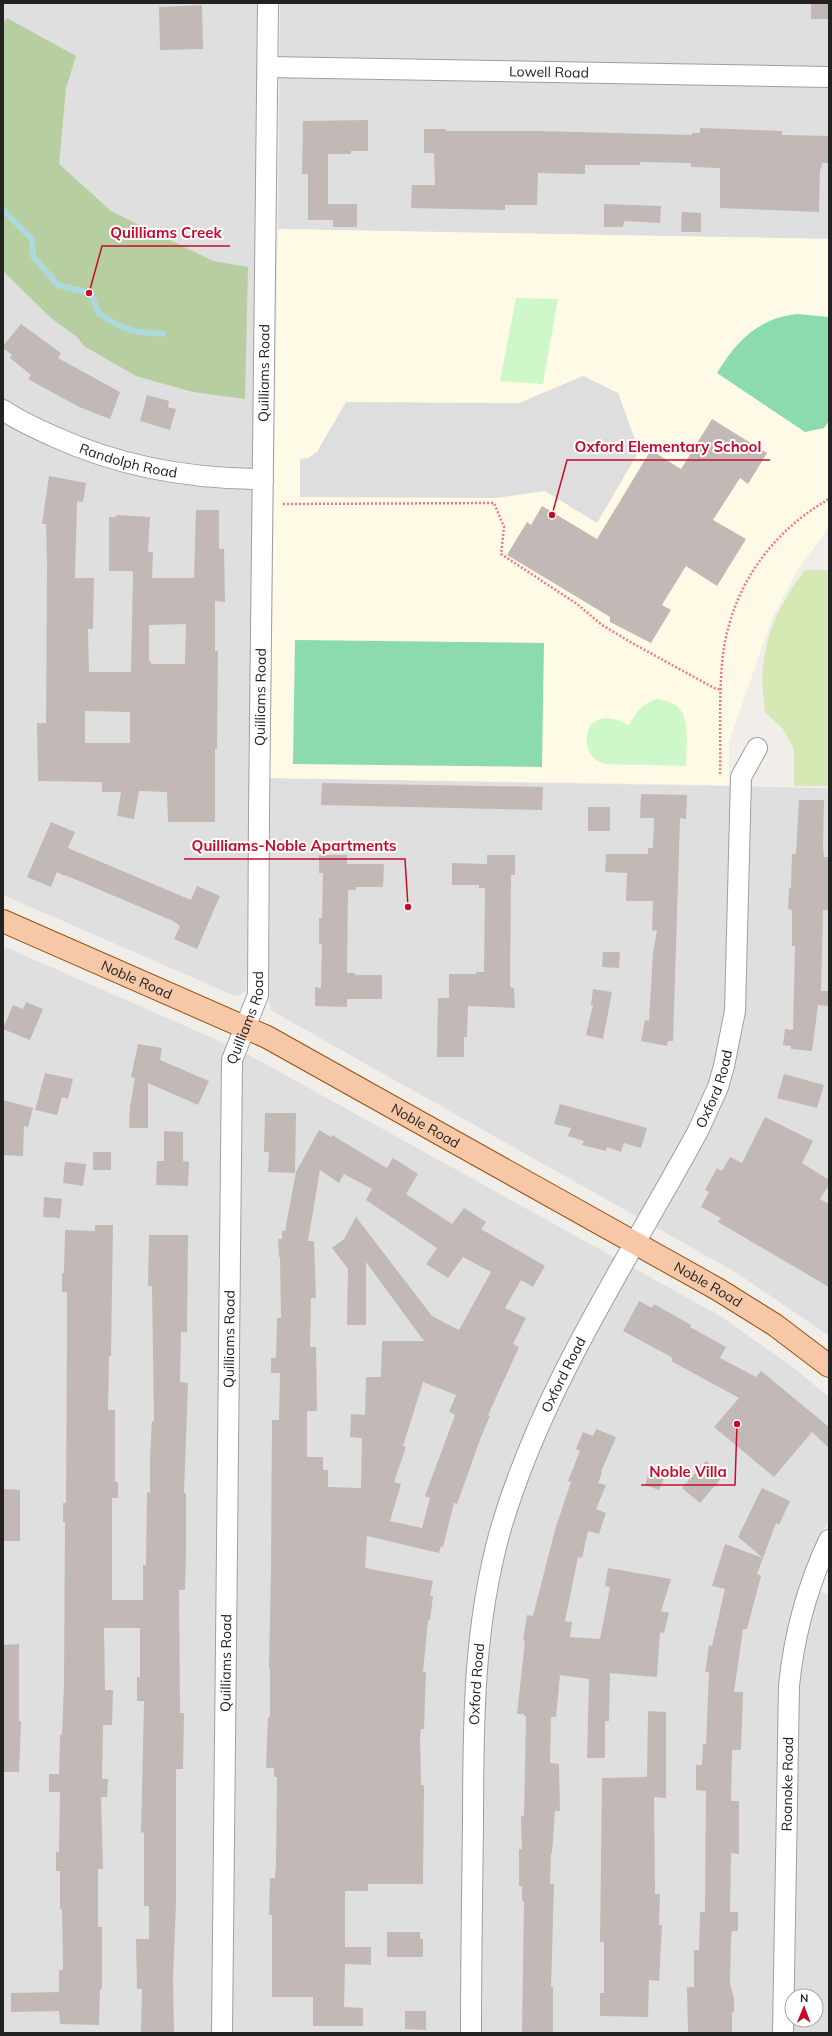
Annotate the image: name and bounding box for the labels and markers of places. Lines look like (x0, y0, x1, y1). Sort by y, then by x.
callout: Quilliams Creek (102, 219, 230, 246)
callout: Oxford Elementary School (567, 433, 770, 460)
callout: Quilliams-Noble Apartments (184, 832, 405, 859)
callout: Noble Villa (641, 1458, 735, 1485)

